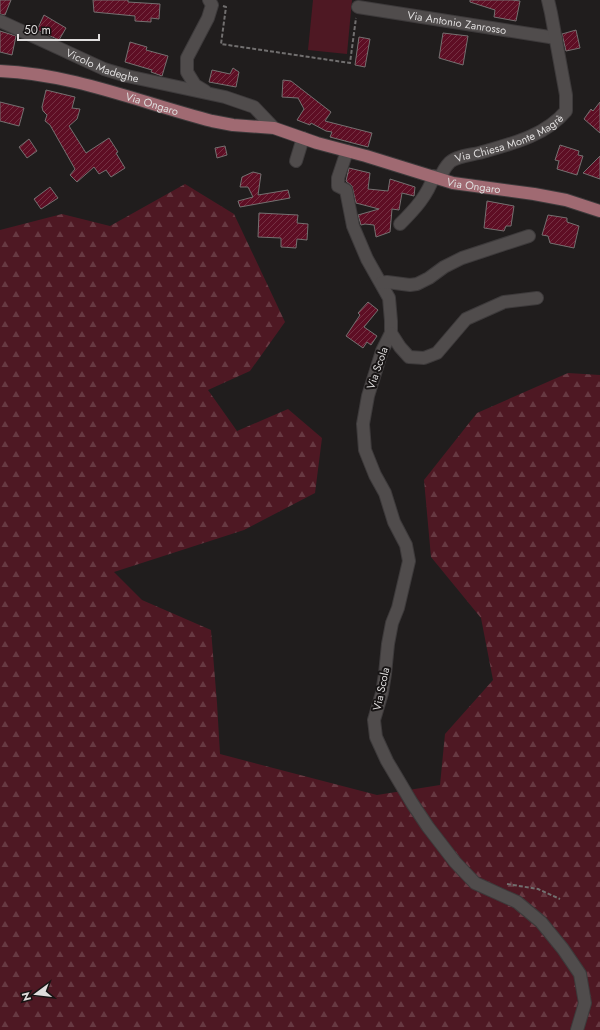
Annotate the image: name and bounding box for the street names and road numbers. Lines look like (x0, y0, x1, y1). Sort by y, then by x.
street label: Via Antonio Zanrosso (406, 7, 507, 38)
street label: Vicolo Madeghe (63, 44, 141, 86)
street label: Via Ongaro (124, 88, 180, 119)
street label: Via Chiesa Monte Magrè (453, 110, 567, 166)
street label: Via Ongaro (445, 173, 502, 197)
street label: Via Scola (362, 345, 392, 391)
street label: Via Scola (369, 666, 393, 712)

